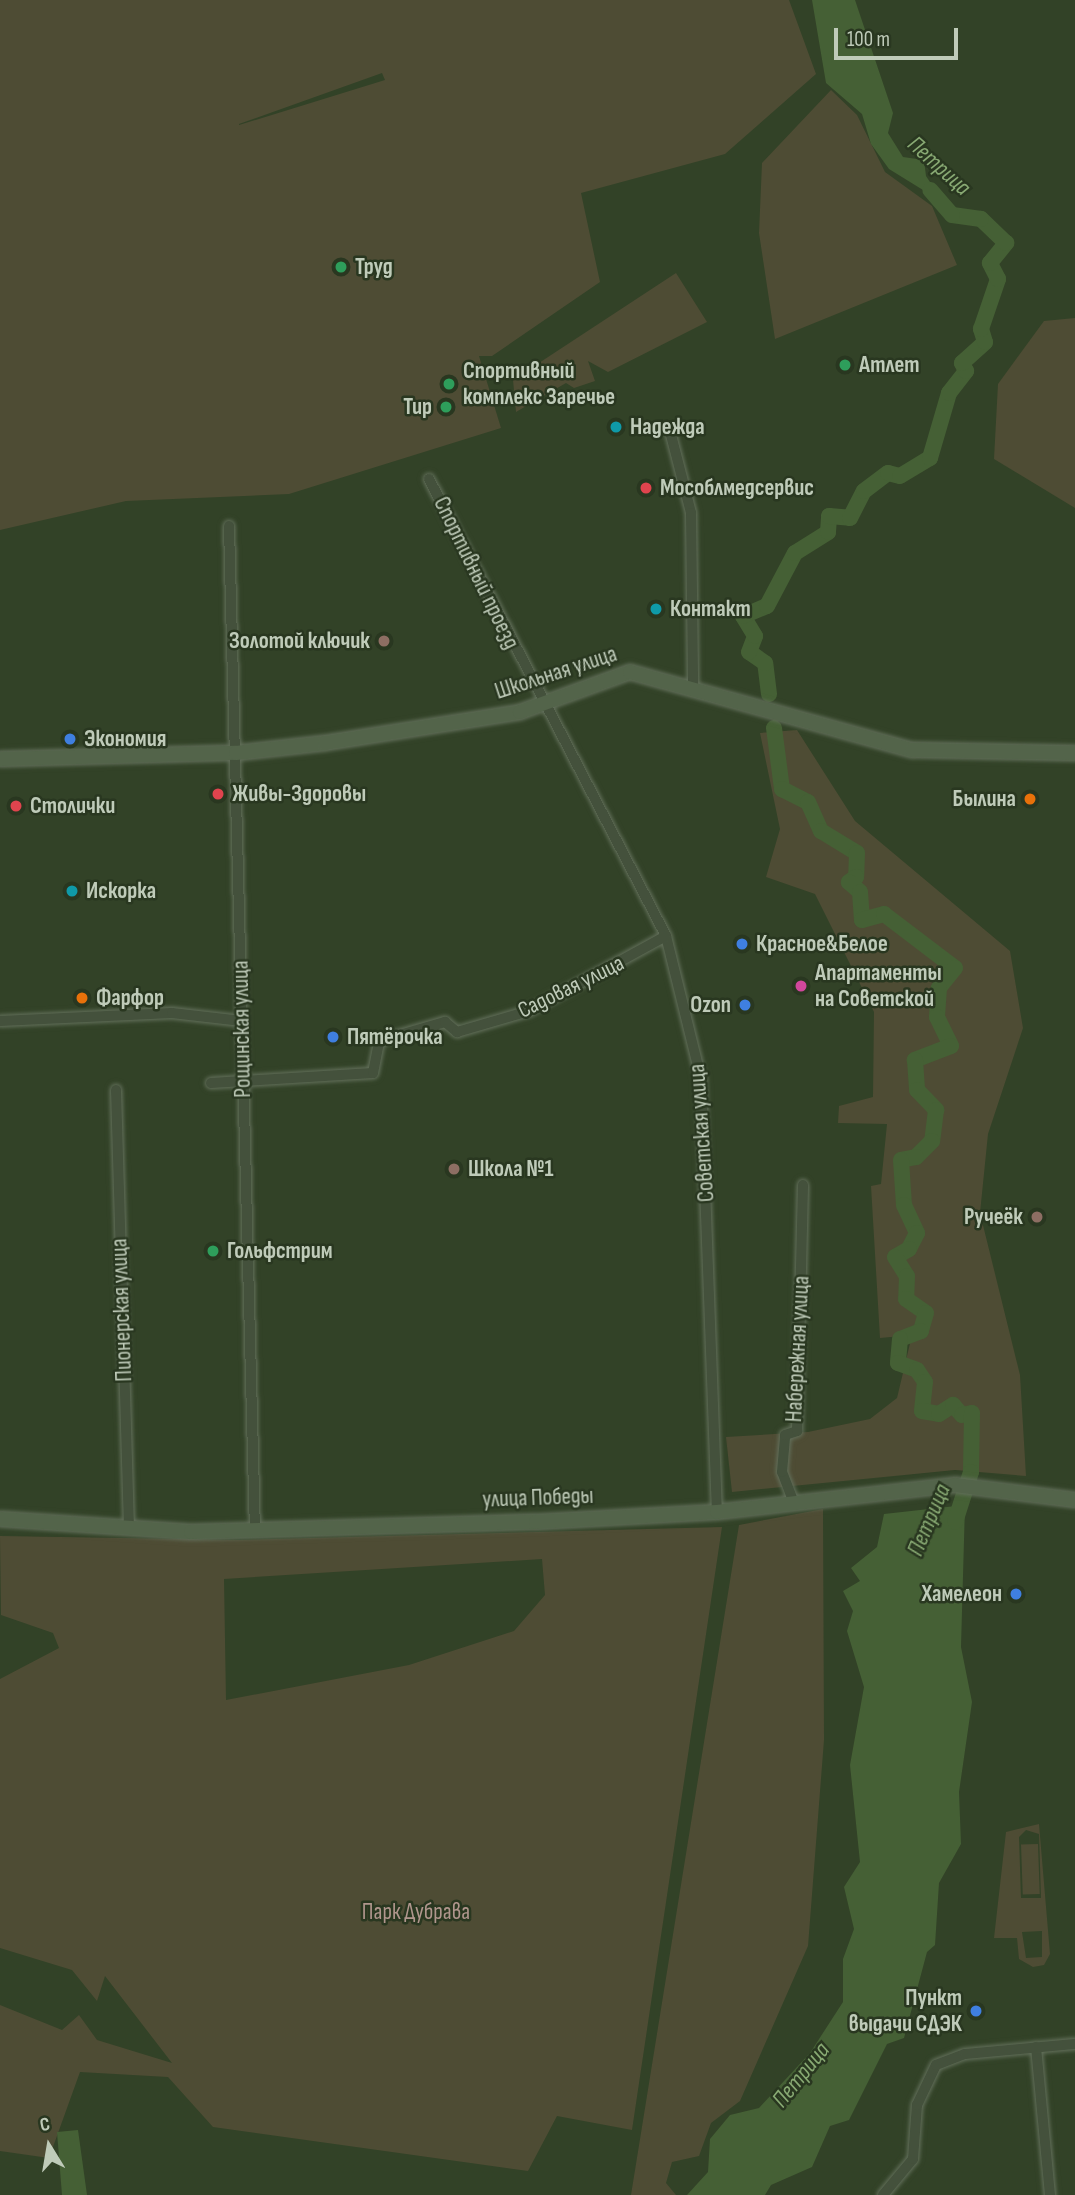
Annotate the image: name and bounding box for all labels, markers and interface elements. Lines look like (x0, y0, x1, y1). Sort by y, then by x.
scale bar (837, 14, 961, 58)
text: 100 m (847, 27, 890, 52)
water label: Петрица (901, 130, 977, 202)
place label: Труд (355, 253, 393, 281)
marker: Труд (333, 259, 349, 275)
place label: Атлет (859, 351, 920, 379)
place label: Спортивный комплекс Заречье (463, 357, 615, 411)
marker: Атлет (837, 357, 853, 373)
marker: Спортивный комплекс Заречье (441, 376, 457, 392)
place label: Тир (403, 393, 432, 421)
marker: Тир (438, 399, 454, 415)
place label: Надежда (630, 413, 705, 441)
marker: Надежда (608, 419, 624, 435)
place label: Мособлмедсервис (660, 474, 814, 502)
marker: Мособлмедсервис (638, 480, 654, 496)
street label: Спортивный проезд (427, 492, 525, 654)
place label: Контакт (670, 595, 751, 623)
marker: Контакт (648, 601, 664, 617)
place label: Золотой ключик (229, 627, 370, 655)
marker: Золотой ключик (376, 633, 392, 649)
street label: Школьная улица (491, 640, 621, 706)
place label: Экономия (84, 725, 166, 753)
marker: Экономия (62, 731, 78, 747)
place label: Живы-Здоровы (232, 780, 366, 808)
place label: Былина (953, 785, 1016, 813)
marker: Живы-Здоровы (210, 786, 226, 802)
marker: Былина (1022, 791, 1038, 807)
place label: Столички (30, 792, 115, 820)
marker: Столички (8, 798, 24, 814)
place label: Искорка (86, 877, 156, 905)
marker: Искорка (64, 883, 80, 899)
place label: Красное&Белое (756, 930, 888, 958)
marker: Красное&Белое (734, 936, 750, 952)
street label: Садовая улица (513, 949, 629, 1025)
place label: Апартаменты на Советской (815, 959, 942, 1013)
street label: Рощинская улица (227, 960, 257, 1098)
marker: Апартаменты на Советской (793, 978, 809, 994)
place label: Фарфор (96, 984, 164, 1012)
marker: Фарфор (74, 990, 90, 1006)
place label: Ozon (690, 991, 731, 1019)
marker: Ozon (737, 997, 753, 1013)
place label: Пятёрочка (347, 1023, 443, 1051)
marker: Пятёрочка (325, 1029, 341, 1045)
street label: Советская улица (683, 1063, 721, 1203)
place label: Школа №1 (468, 1155, 553, 1183)
marker: Школа №1 (446, 1161, 462, 1177)
place label: Ручеёк (964, 1203, 1023, 1231)
marker: Ручеёк (1029, 1209, 1045, 1225)
place label: Гольфстрим (227, 1237, 333, 1265)
street label: Пионерская улица (106, 1238, 138, 1382)
marker: Гольфстрим (205, 1243, 221, 1259)
street label: Набережная улица (780, 1275, 816, 1423)
water label: Петрица (901, 1480, 957, 1560)
street label: улица Победы (482, 1482, 594, 1514)
place label: Хамелеон (922, 1580, 1002, 1608)
marker: Хамелеон (1008, 1586, 1024, 1602)
park label: Парк Дубрава (362, 1898, 470, 1926)
place label: Пункт выдачи СДЭК (849, 1984, 962, 2038)
marker: Пункт выдачи СДЭК (968, 2003, 984, 2019)
water label: Петрица (766, 2037, 836, 2113)
north arrow (14, 2111, 84, 2181)
text: С (38, 2113, 52, 2137)

